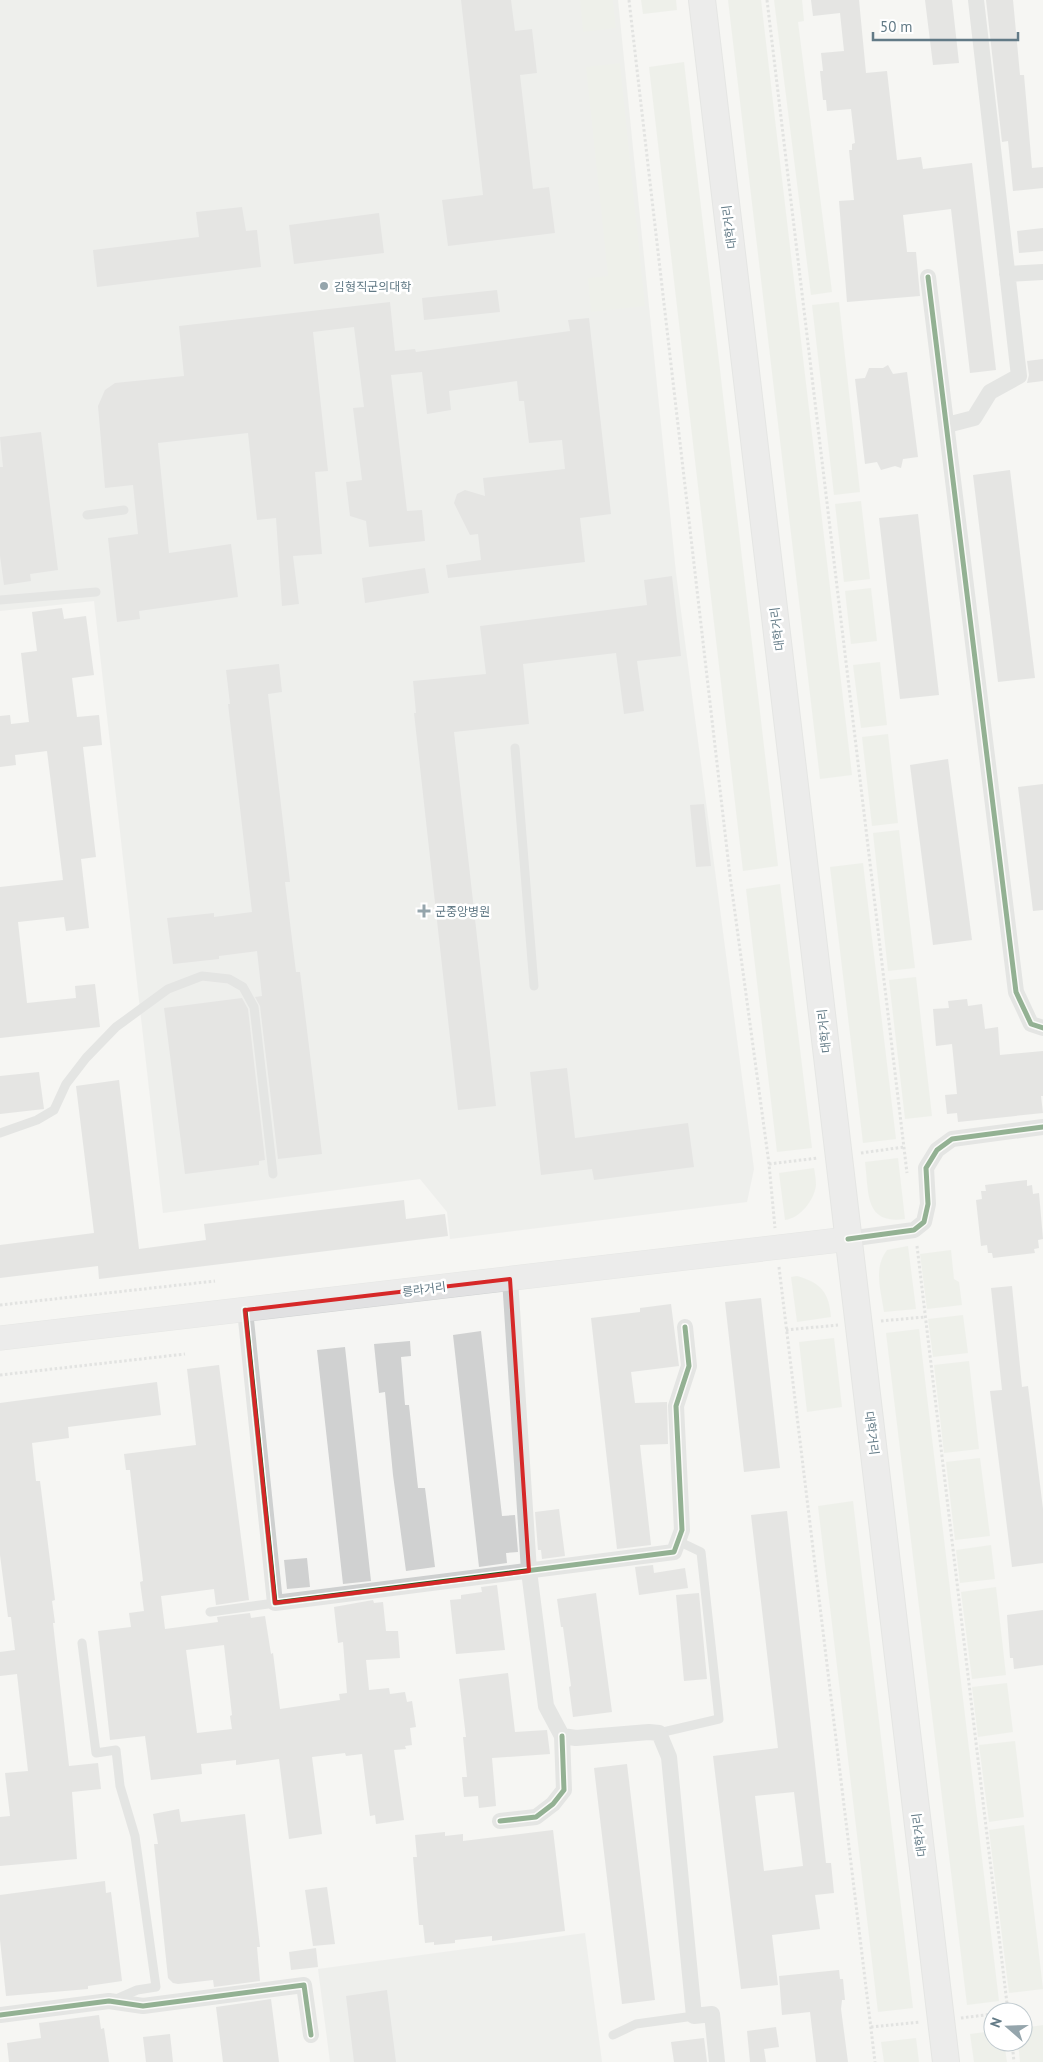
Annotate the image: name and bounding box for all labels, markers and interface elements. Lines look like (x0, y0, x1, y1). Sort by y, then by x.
scale bar (873, 10, 1018, 42)
text: 50 m (880, 17, 913, 36)
street label: 대학거리 (719, 204, 739, 250)
place label: 김형직군의대학 (334, 279, 411, 294)
marker: 김형직군의대학 (318, 280, 330, 292)
street label: 대학거리 (767, 606, 787, 652)
marker: 군중앙병원 (417, 904, 431, 918)
place label: 군중앙병원 (435, 904, 490, 919)
street label: 대학거리 (814, 1008, 834, 1054)
street label: 릉라거리 (401, 1279, 447, 1299)
street label: 대학거리 (862, 1410, 882, 1456)
street label: 대학거리 (909, 1812, 929, 1858)
north arrow (983, 2002, 1033, 2052)
text: N (986, 2015, 1006, 2030)

